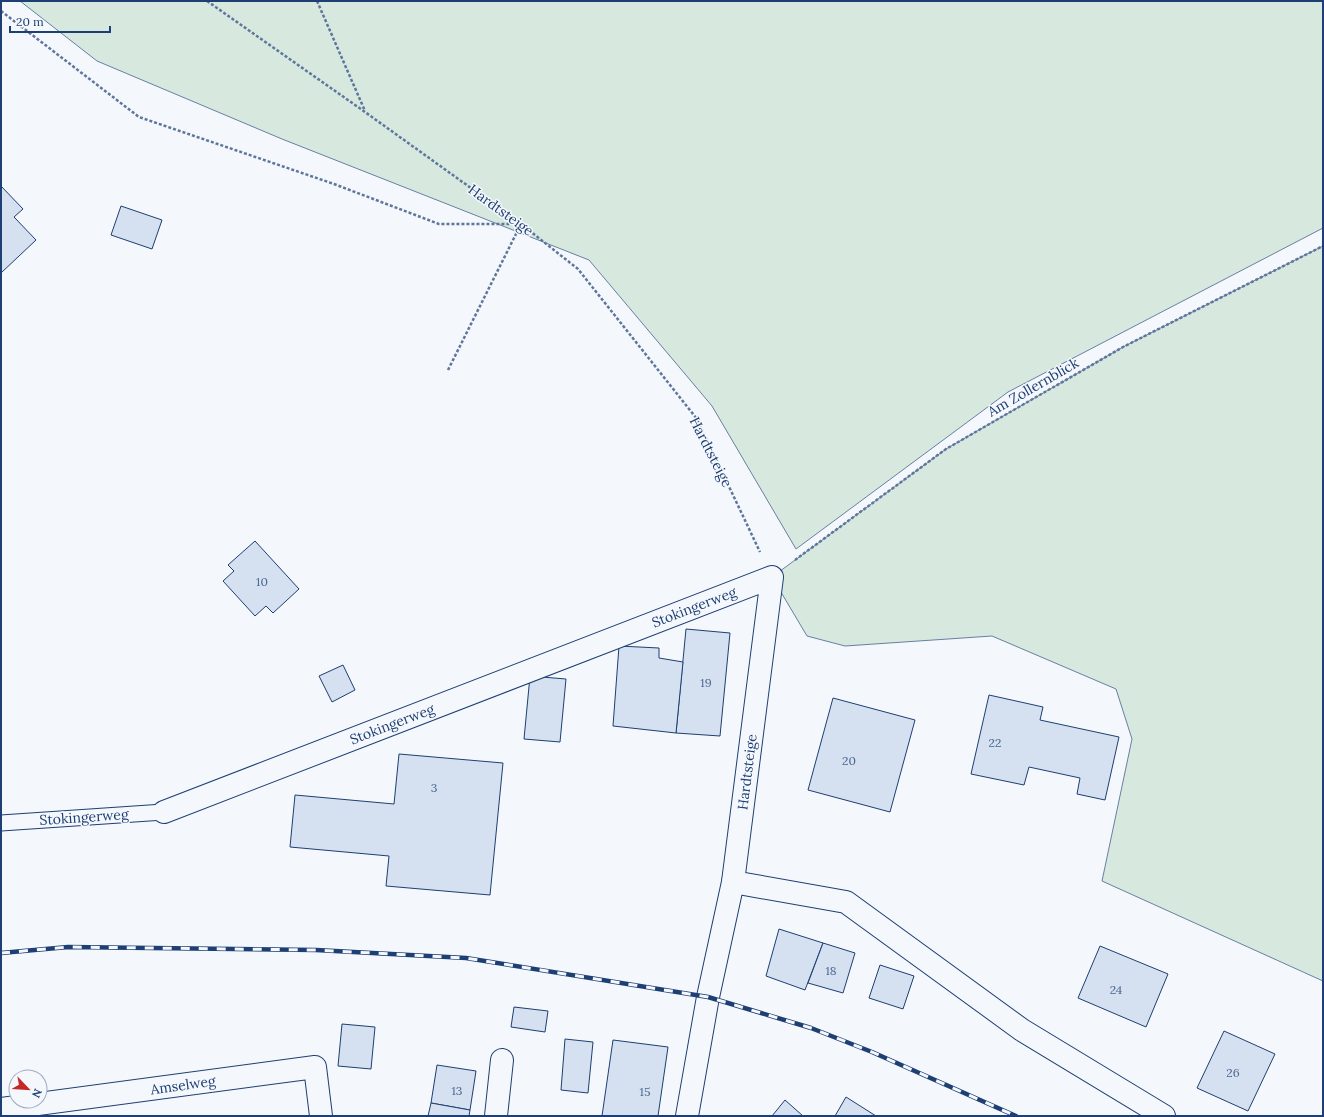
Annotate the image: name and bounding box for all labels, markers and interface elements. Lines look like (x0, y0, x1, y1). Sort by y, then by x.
scale bar (10, 8, 110, 34)
text: 20 m (16, 14, 44, 29)
street label: Hardtsteige (465, 180, 538, 240)
street label: Am Zollernblick (983, 353, 1082, 421)
street label: Hardtsteige (686, 414, 737, 490)
house number: 10 (256, 574, 268, 589)
street label: Stokingerweg (649, 583, 739, 631)
house number: 19 (700, 675, 712, 690)
street label: Stokingerweg (347, 700, 437, 748)
street label: Hardtsteige (733, 733, 761, 811)
house number: 22 (989, 735, 1001, 750)
house number: 20 (842, 753, 856, 768)
house number: 3 (431, 780, 438, 795)
street label: Stokingerweg (39, 805, 129, 829)
house number: 18 (825, 963, 837, 978)
house number: 24 (1110, 982, 1123, 997)
house number: 26 (1226, 1065, 1240, 1080)
north arrow (8, 1069, 48, 1109)
street label: Amselweg (148, 1071, 217, 1099)
house number: 13 (451, 1083, 463, 1098)
house number: 15 (640, 1084, 650, 1099)
text: N (29, 1086, 45, 1100)

